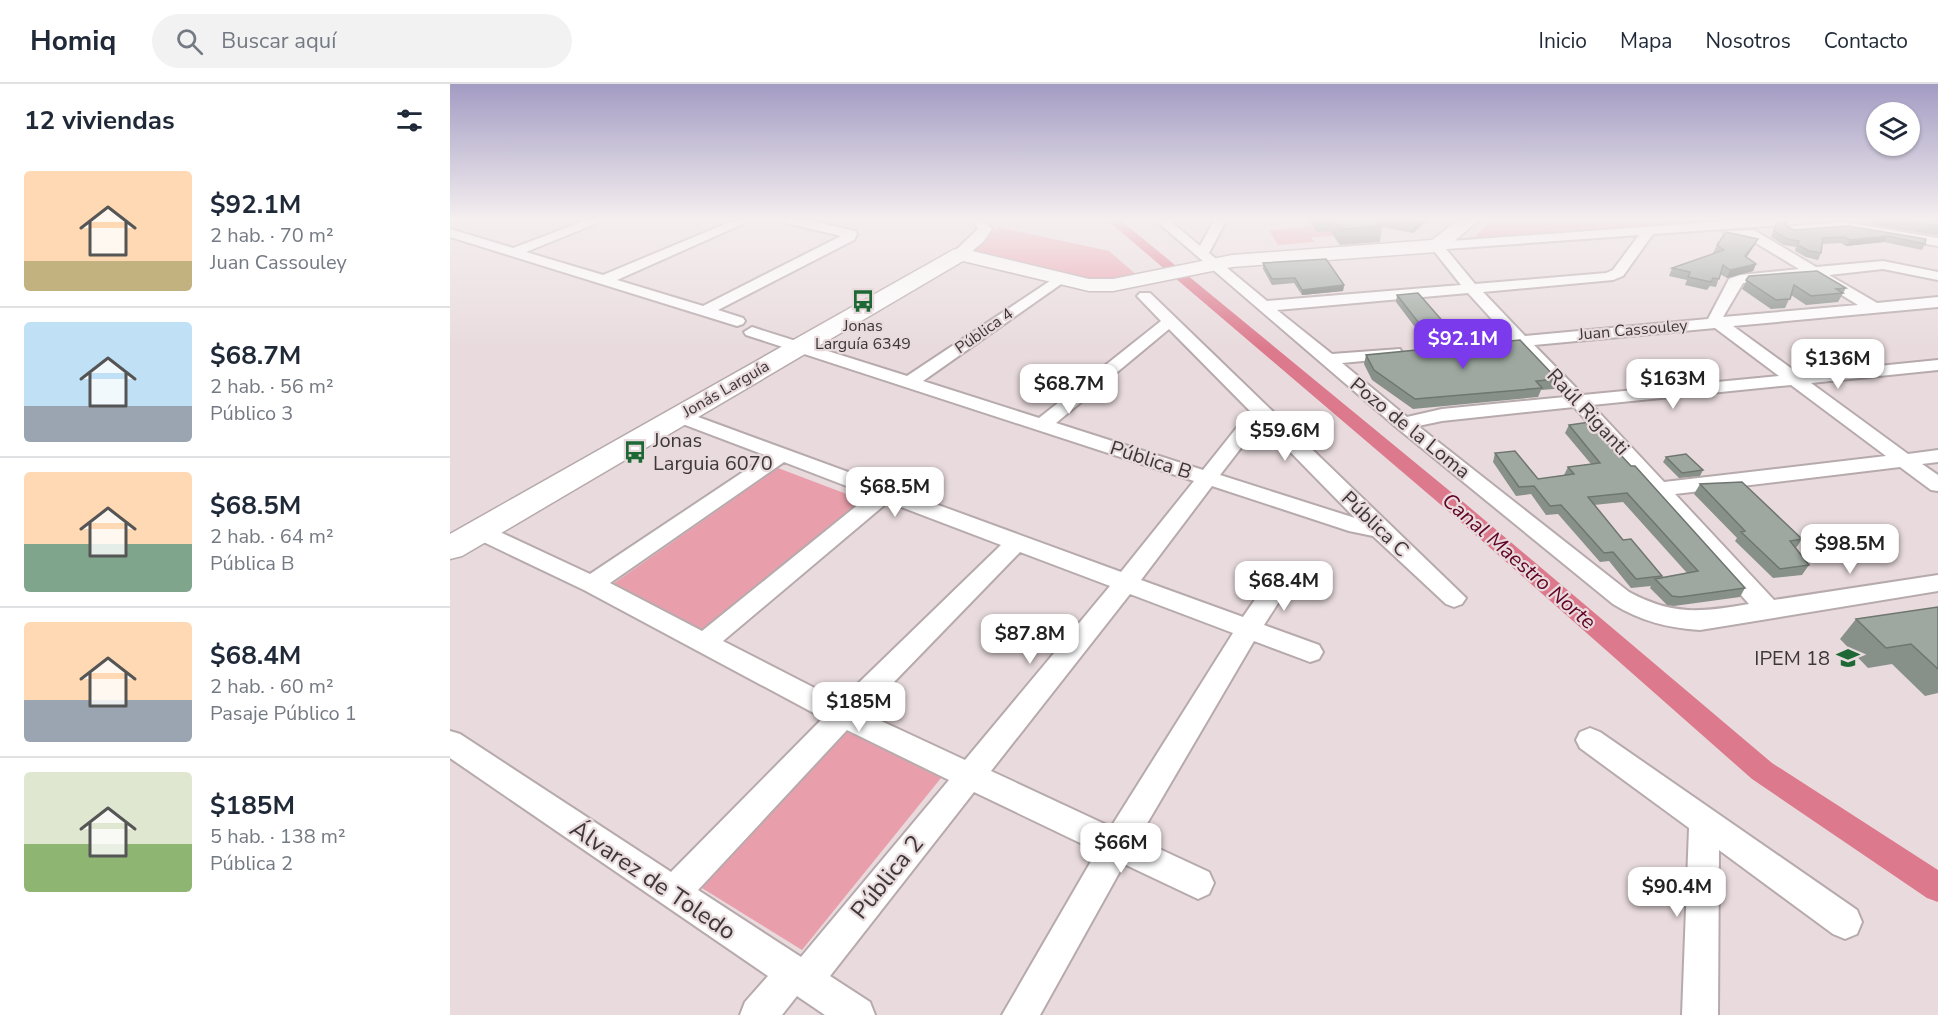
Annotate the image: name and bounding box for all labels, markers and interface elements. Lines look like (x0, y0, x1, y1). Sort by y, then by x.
search box (152, 14, 572, 68)
text: Homiq (30, 22, 116, 60)
icon: search (173, 25, 206, 58)
text: Buscar aquí (221, 26, 336, 56)
text: Inicio (1539, 27, 1587, 55)
text: Mapa (1620, 27, 1672, 55)
text: Nosotros (1705, 27, 1791, 55)
text: Contacto (1824, 27, 1908, 55)
map controls (1866, 102, 1920, 156)
button: layers (1866, 102, 1920, 156)
text: 12 viviendas (24, 103, 175, 138)
icon: filters (393, 104, 426, 137)
text: $92.1M (210, 187, 301, 222)
icon: home (72, 195, 144, 267)
text: 2 hab. · 70 m² (210, 222, 334, 249)
text: Juan Cassouley (210, 249, 347, 276)
bus stop icon: Jonas Larguía 6349 (850, 288, 876, 314)
street label: Pública 4 (951, 303, 1018, 359)
street label: Juan Cassouley (1577, 314, 1689, 346)
place label: Jonas Larguía 6349 (815, 315, 911, 355)
pin: $92.1M (1414, 319, 1512, 370)
text: $92.1M (1428, 325, 1498, 352)
text: $68.7M (210, 338, 301, 373)
pin: $136M (1796, 339, 1880, 390)
text: $136M (1805, 345, 1871, 372)
icon: home (72, 346, 144, 418)
street label: Jonás Larguía (678, 355, 773, 423)
pin: $163M (1631, 359, 1715, 410)
street label: Raúl Riganti (1541, 363, 1635, 461)
pin: $68.7M (1020, 364, 1118, 415)
text: $163M (1640, 365, 1706, 392)
text: $68.7M (1034, 370, 1104, 397)
street label: Pozo de la Loma (1344, 371, 1476, 485)
text: 2 hab. · 56 m² (210, 373, 334, 400)
text: Público 3 (210, 400, 293, 427)
pin: $59.6M (1236, 411, 1334, 462)
text: $59.6M (1250, 417, 1320, 444)
place label: Jonas Larguia 6070 (652, 427, 773, 477)
street label: Pública B (1107, 434, 1195, 486)
bus stop icon: Jonas Larguia 6070 (622, 439, 648, 465)
pin: $68.5M (846, 467, 944, 518)
text: $68.5M (860, 473, 930, 500)
street label: Pública C (1335, 485, 1415, 563)
water label: Canal Maestro Norte (1436, 486, 1602, 636)
text: $68.5M (210, 488, 301, 523)
icon: home (72, 496, 144, 568)
text: 2 hab. · 64 m² (210, 523, 334, 550)
pin: $98.5M (1801, 524, 1899, 575)
text: $98.5M (1815, 530, 1885, 557)
text: Pública B (210, 550, 294, 577)
pin: $68.4M (1235, 561, 1333, 612)
text: $68.4M (1249, 567, 1319, 594)
pin: $87.8M (981, 614, 1079, 665)
text: $87.8M (995, 620, 1065, 647)
text: $68.4M (210, 638, 301, 673)
place label: IPEM 18 (1754, 645, 1830, 672)
school or university icon: IPEM 18 (1835, 645, 1861, 671)
icon: home (72, 646, 144, 718)
text: 2 hab. · 60 m² (210, 673, 334, 700)
pin: $185M (817, 682, 901, 733)
text: $185M (826, 688, 892, 715)
text: Pasaje Público 1 (210, 700, 357, 727)
text: $185M (210, 788, 295, 823)
icon: home (72, 796, 144, 868)
street label: Álvarez de Toledo (564, 813, 742, 947)
text: 5 hab. · 138 m² (210, 823, 346, 850)
pin: $66M (1085, 823, 1157, 874)
street label: Pública 2 (843, 828, 931, 926)
text: $66M (1094, 829, 1148, 856)
text: Pública 2 (210, 850, 293, 877)
pin: $90.4M (1628, 867, 1726, 918)
text: $90.4M (1642, 873, 1712, 900)

